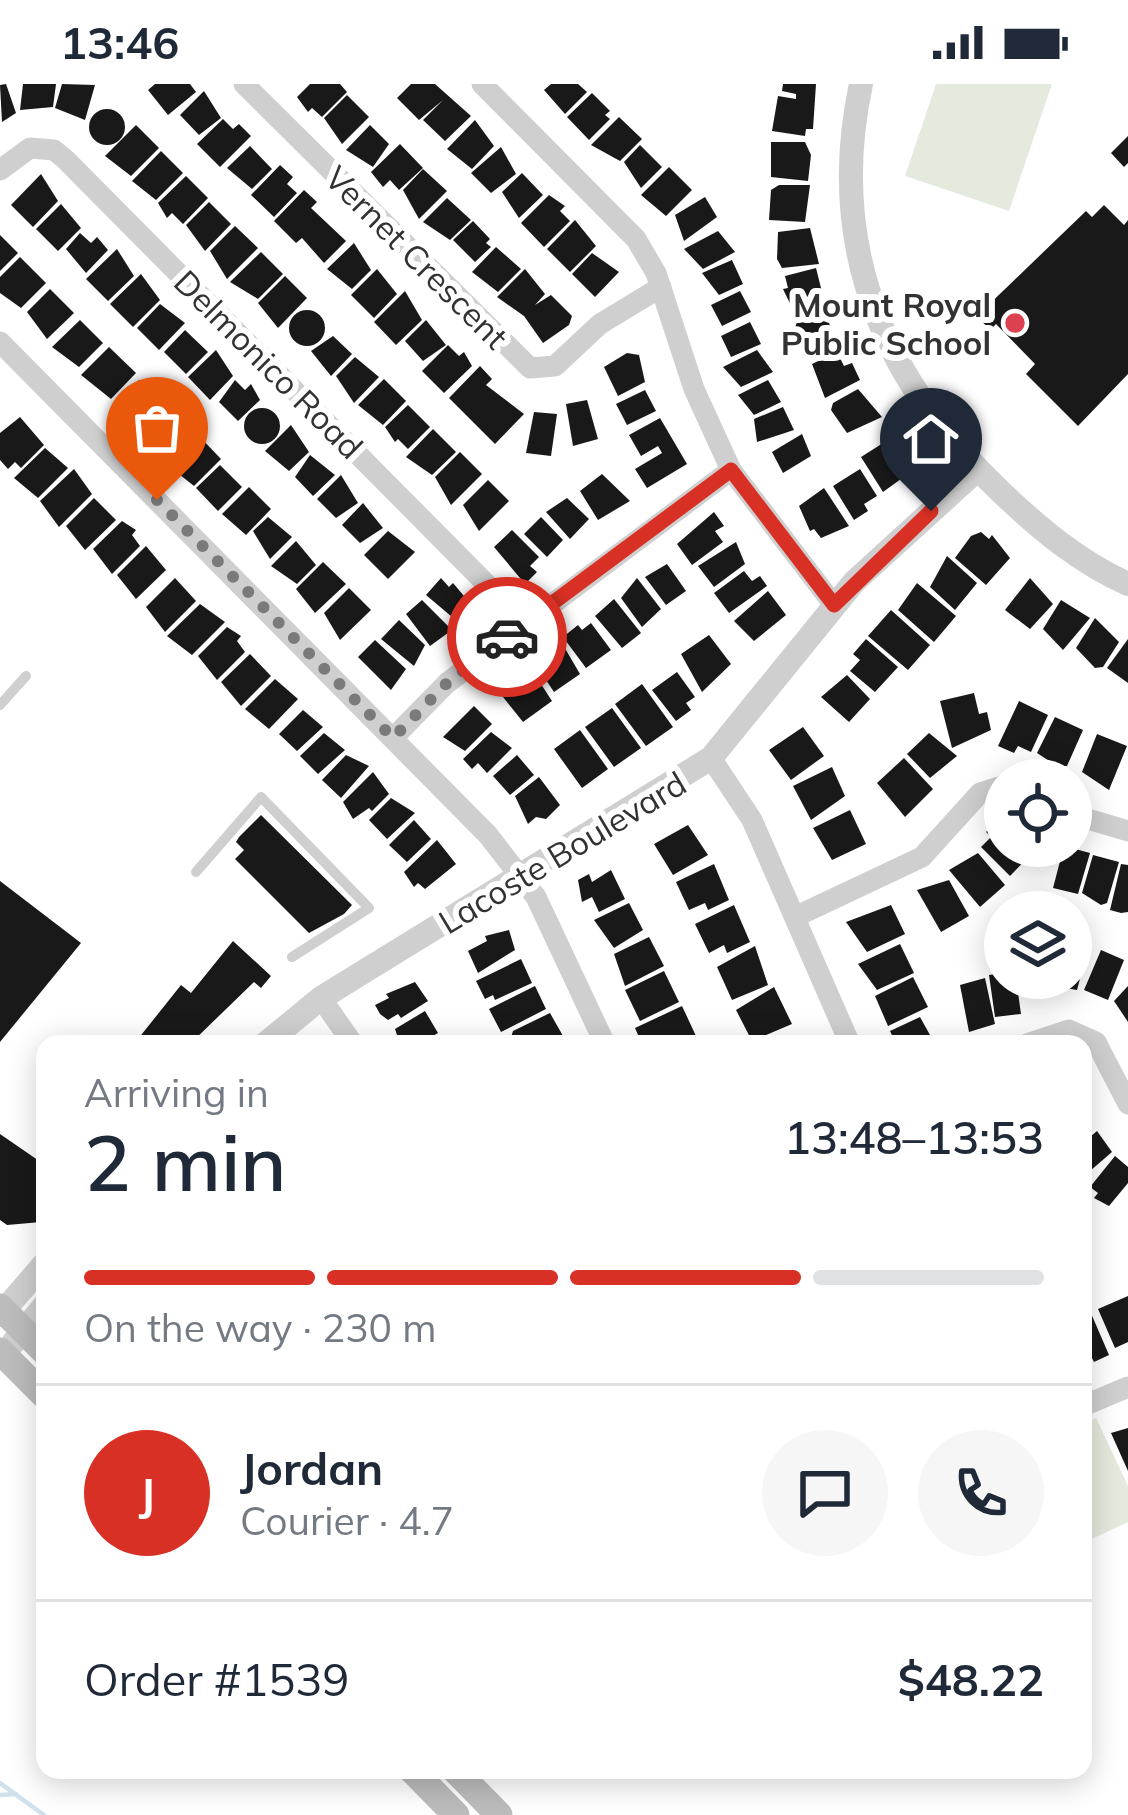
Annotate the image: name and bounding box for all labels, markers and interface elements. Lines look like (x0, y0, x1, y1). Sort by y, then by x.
text: 13:46 (60, 14, 179, 70)
street label: Vernet Crescent (317, 157, 517, 357)
street label: Delmonico Road (166, 261, 372, 467)
place label: Mount Royal Public School (781, 284, 991, 363)
marker: Mount Royal Public School (1002, 310, 1028, 336)
pin (106, 377, 208, 500)
pin (880, 388, 982, 511)
icon: bag (124, 395, 190, 461)
icon: home (898, 406, 964, 472)
courier (447, 577, 567, 697)
icon: car (474, 604, 540, 670)
map controls (984, 759, 1092, 999)
button: locate (984, 759, 1092, 867)
street label: Lacoste Boulevard (431, 762, 693, 942)
button: layers (984, 891, 1092, 999)
text: Arriving in (84, 1068, 269, 1117)
text: 13:48–13:53 (784, 1109, 1044, 1165)
text: 2 min (84, 1113, 287, 1211)
text: On the way · 230 m (84, 1303, 436, 1352)
button: chat (762, 1430, 888, 1556)
button: phone (918, 1430, 1044, 1556)
text: Jordan (240, 1440, 383, 1496)
text: J (139, 1465, 155, 1521)
text: Courier · 4.7 (240, 1496, 454, 1545)
text: Order #1539 (84, 1651, 349, 1707)
text: $48.22 (898, 1651, 1044, 1707)

